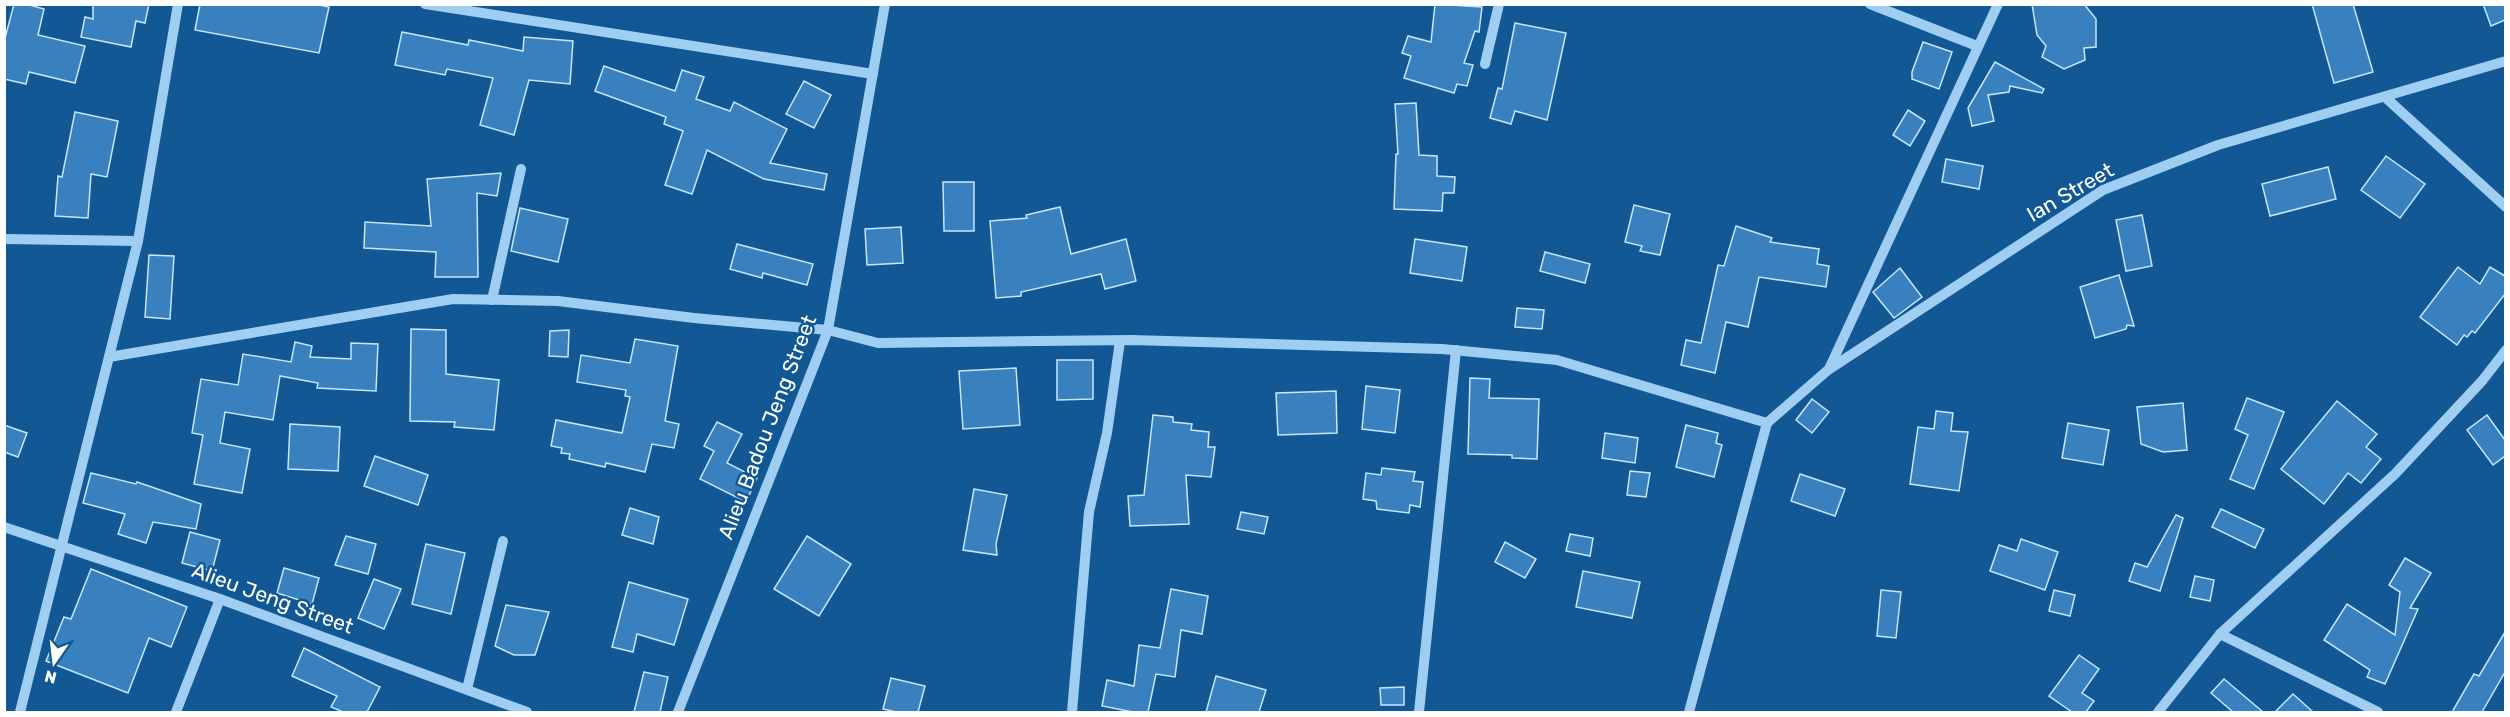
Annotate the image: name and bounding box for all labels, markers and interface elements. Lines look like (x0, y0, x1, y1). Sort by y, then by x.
street label: Ian Street (2022, 157, 2118, 227)
street label: Alieu Badou Jeng Street (713, 311, 821, 543)
street label: Alieu Jeng Street (189, 557, 357, 639)
north arrow (24, 633, 84, 693)
text: N (43, 666, 58, 688)

